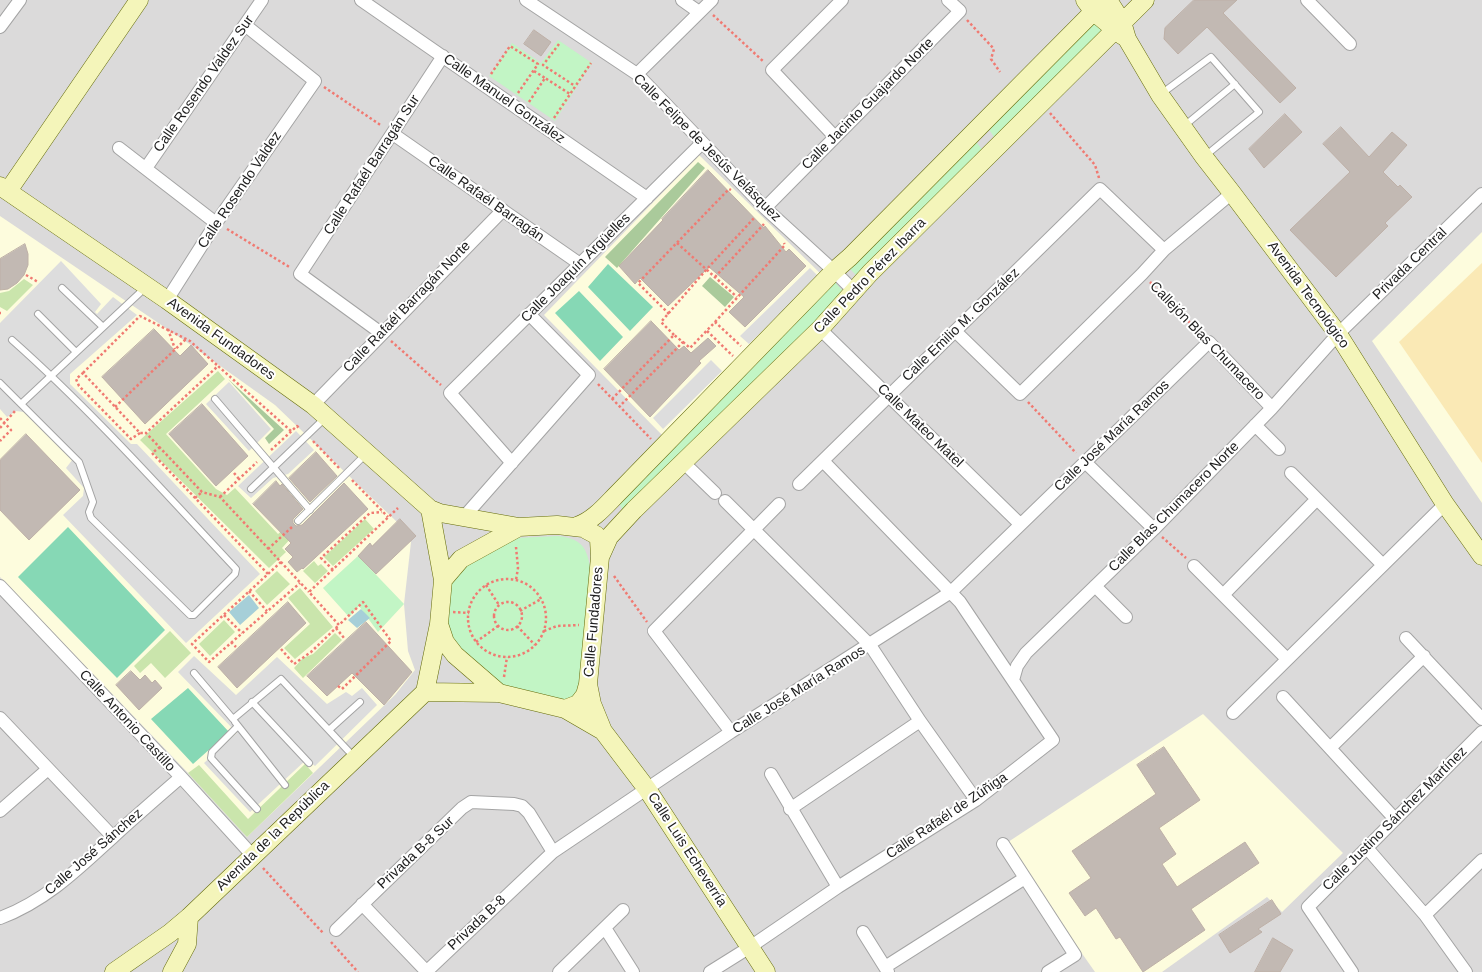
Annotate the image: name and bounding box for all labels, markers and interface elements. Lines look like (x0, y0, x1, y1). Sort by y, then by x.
street label: Calle Rosendo Valdez Sur (150, 12, 258, 156)
street label: Calle Jacinto Guajardo Norte (799, 35, 937, 173)
street label: Calle Manuel González (440, 51, 568, 147)
street label: Calle Felipe de Jesús Velásquez (630, 71, 784, 225)
street label: Calle Rafaél Barragán Sur (320, 92, 424, 238)
street label: Calle Rosendo Valdez (195, 128, 285, 252)
street label: Calle Rafaél Barragán (425, 153, 547, 245)
street label: Calle Joaquín Argüelles (518, 210, 634, 326)
street label: Calle Pedro Pérez Ibarra (810, 215, 930, 337)
street label: Privada Central (1369, 224, 1451, 304)
street label: Calle Rafaél Barragán Norte (340, 238, 474, 376)
street label: Avenida Tecnológico (1264, 238, 1352, 352)
street label: Calle Emilio M. González (899, 265, 1023, 385)
street label: Callejón Blas Chumacero (1146, 278, 1268, 404)
street label: Avenida Fundadores (164, 294, 278, 384)
street label: Calle José María Ramos (1051, 377, 1173, 495)
street label: Calle Mateo Matel (874, 381, 966, 471)
street label: Calle Blas Chumacero Norte (1105, 438, 1243, 576)
street label: Calle Fundadores (581, 566, 607, 678)
street label: Calle José María Ramos (730, 642, 868, 738)
street label: Calle Antonio Castillo (75, 667, 179, 775)
street label: Calle Justino Sánchez Martínez (1319, 743, 1471, 895)
street label: Calle Rafaél de Zúñiga (883, 769, 1011, 863)
street label: Avenida de la República (213, 778, 333, 894)
street label: Calle Luis Echeverría (644, 790, 730, 910)
street label: Calle José Sánchez (42, 805, 146, 899)
street label: Privada B-8 Sur (374, 813, 458, 893)
street label: Privada B-8 (445, 892, 509, 954)

